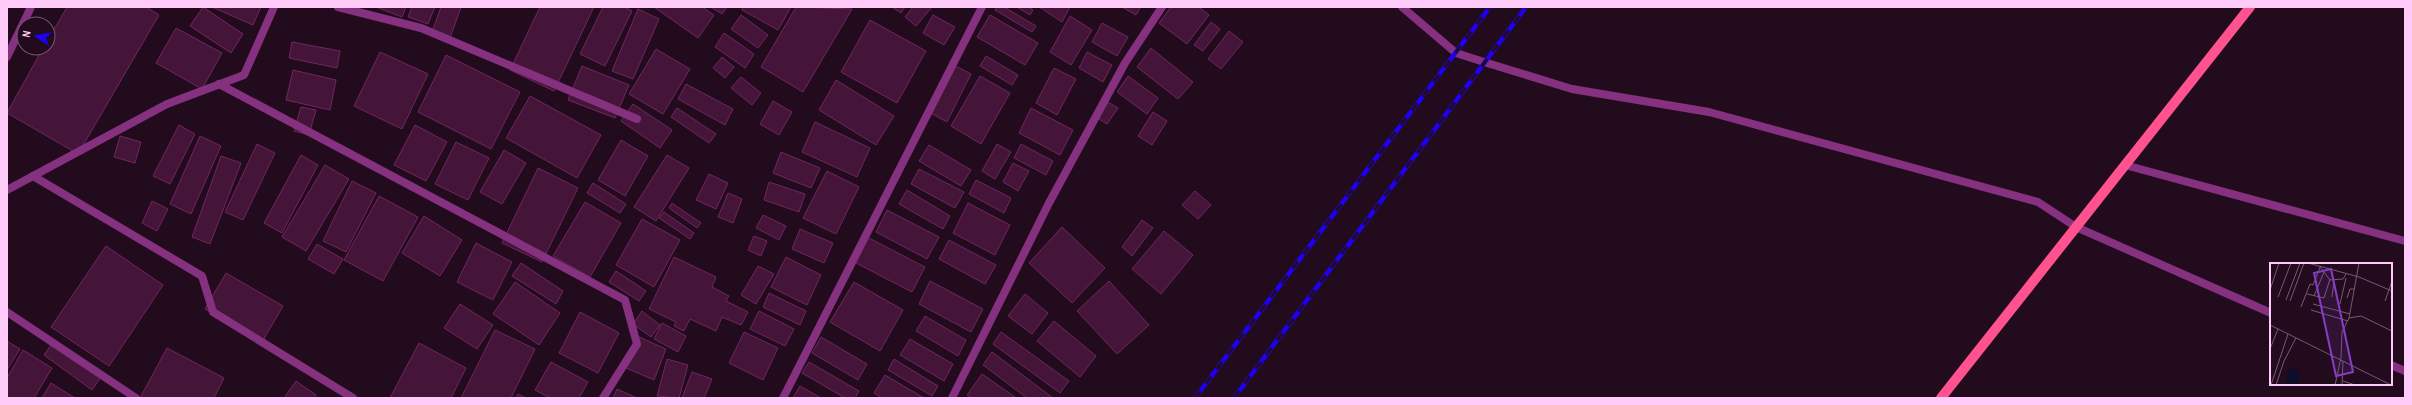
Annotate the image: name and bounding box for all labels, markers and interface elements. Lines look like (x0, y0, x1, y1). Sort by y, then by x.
north arrow (16, 16, 56, 56)
text: N (19, 29, 34, 39)
inset map (2270, 263, 2392, 385)

